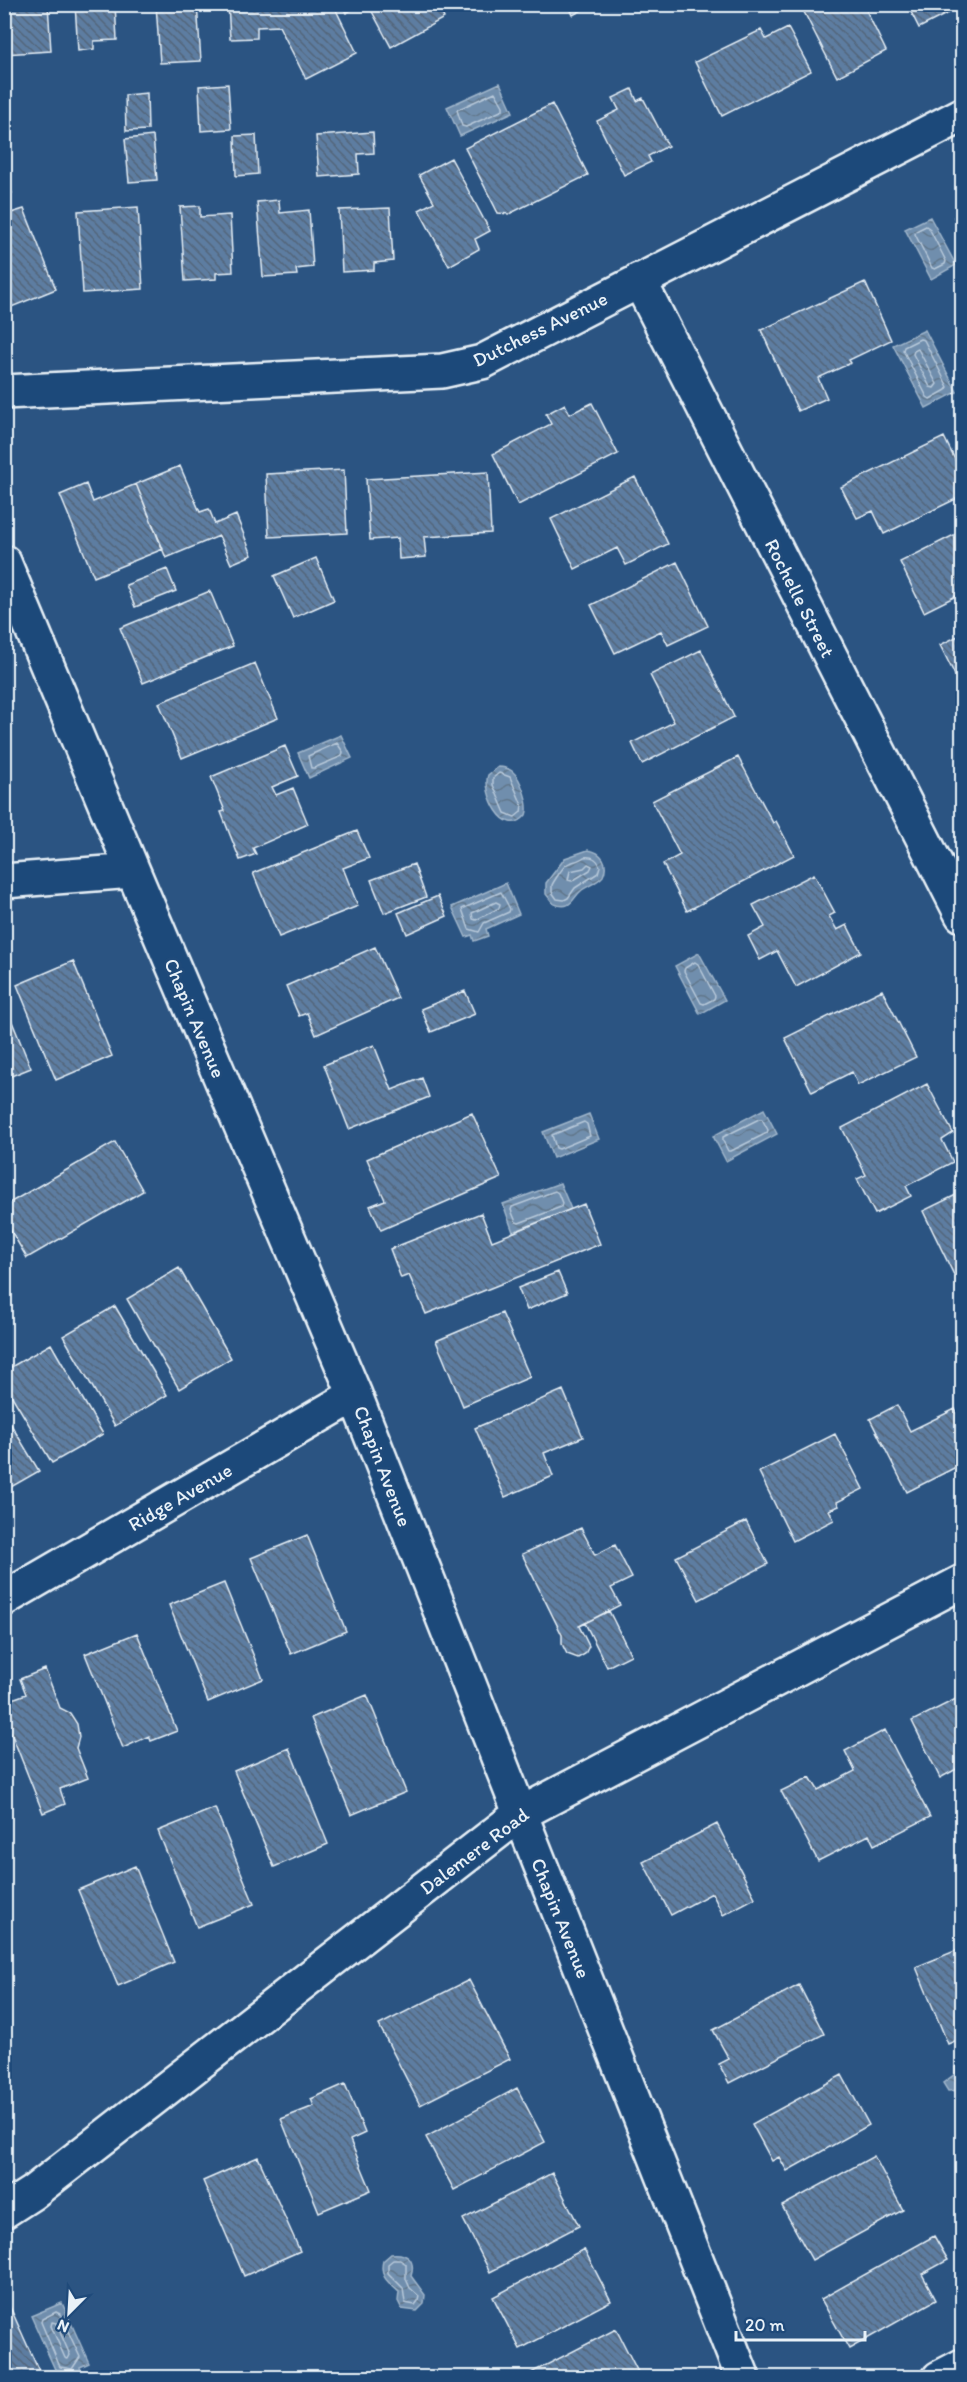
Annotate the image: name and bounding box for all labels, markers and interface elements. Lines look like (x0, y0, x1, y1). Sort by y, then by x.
street label: Dutchess Avenue (469, 286, 611, 372)
street label: Rochelle Street (760, 535, 840, 661)
street label: Chapin Avenue (159, 955, 231, 1081)
street label: Chapin Avenue (349, 1402, 417, 1530)
street label: Ridge Avenue (124, 1458, 236, 1536)
street label: Dalemere Road (415, 1802, 533, 1900)
street label: Chapin Avenue (526, 1854, 596, 1982)
north arrow (39, 2283, 99, 2343)
scale bar (736, 2304, 865, 2342)
text: 20 m (745, 2314, 785, 2336)
text: N (54, 2315, 72, 2337)

